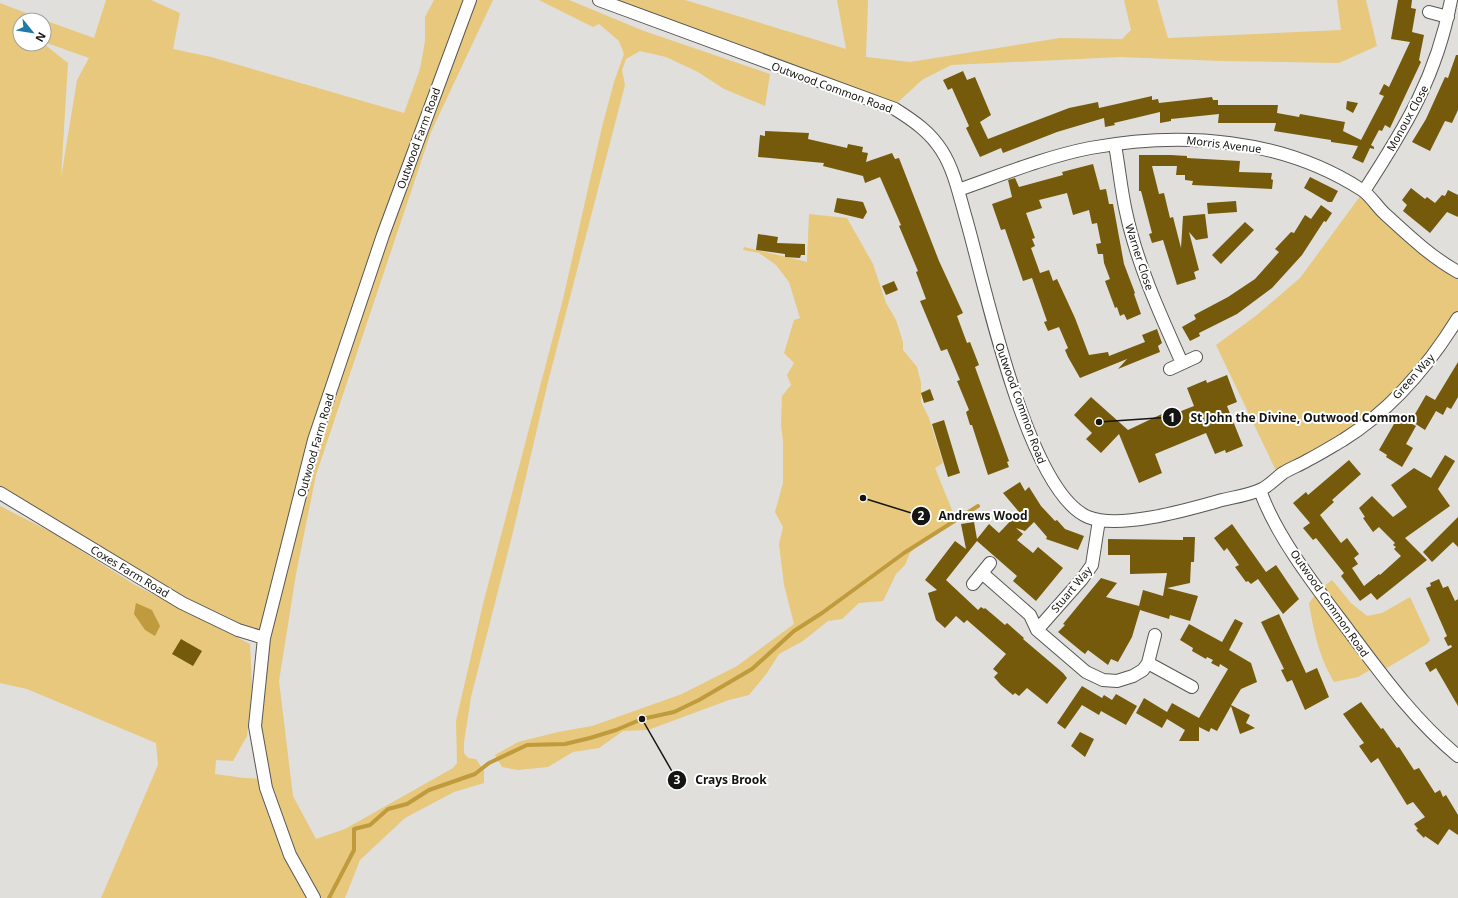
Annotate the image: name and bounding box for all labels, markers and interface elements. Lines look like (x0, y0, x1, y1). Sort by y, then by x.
north arrow (12, 12, 52, 52)
text: N (32, 30, 50, 45)
street label: Outwood Common Road (769, 58, 895, 116)
street label: Monoux Close (1383, 82, 1431, 154)
street label: Outwood Farm Road (393, 85, 443, 191)
street label: Morris Avenue (1186, 132, 1262, 156)
street label: Warner Close (1122, 222, 1158, 292)
street label: Outwood Common Road (992, 340, 1050, 466)
street label: Green Way (1389, 350, 1438, 402)
street label: Outwood Farm Road (293, 392, 337, 498)
callout: St John the Divine, Outwood Common (1162, 405, 1424, 429)
text: 1 (1169, 409, 1175, 426)
text: St John the Divine, Outwood Common (1190, 409, 1416, 426)
callout: Andrews Wood (911, 504, 1036, 528)
text: 2 (918, 507, 925, 524)
text: Andrews Wood (938, 507, 1028, 524)
street label: Coxes Farm Road (88, 542, 172, 600)
street label: Outwood Common Road (1287, 546, 1373, 660)
street label: Stuart Way (1047, 562, 1095, 615)
callout: Crays Brook (667, 768, 775, 792)
text: 3 (674, 771, 681, 788)
text: Crays Brook (695, 771, 767, 788)

